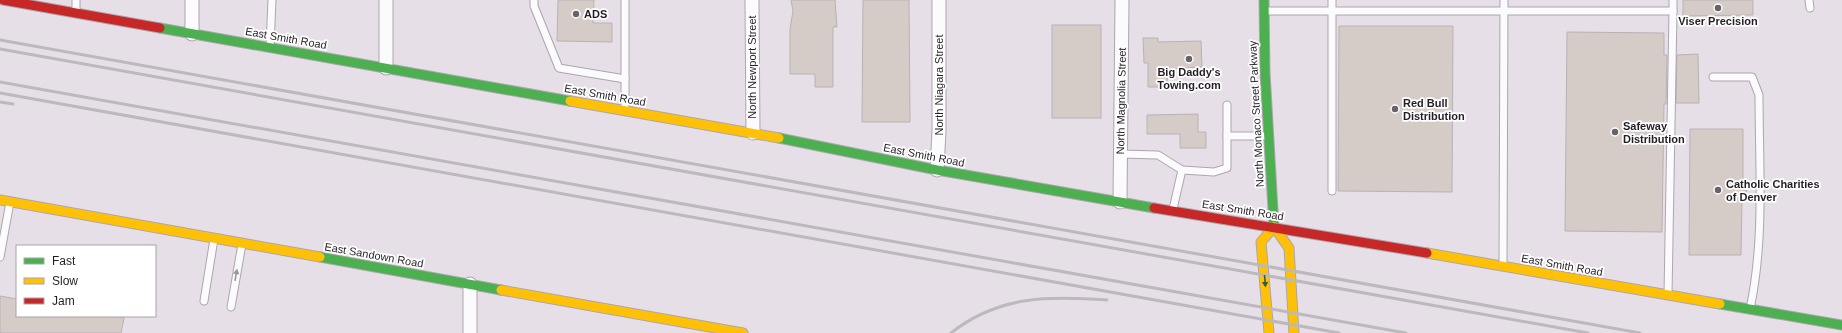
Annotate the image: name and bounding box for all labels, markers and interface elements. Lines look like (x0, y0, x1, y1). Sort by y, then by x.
marker: Viser Precision (1713, 3, 1723, 13)
place label: ADS (584, 8, 607, 20)
marker: ADS (571, 9, 581, 19)
street label: North Newport Street (746, 15, 758, 119)
place label: Viser Precision (1678, 15, 1758, 27)
street label: East Smith Road (244, 25, 328, 51)
street label: North Niagara Street (933, 35, 945, 135)
street label: North Monaco Street Parkway (1246, 40, 1266, 188)
street label: North Magnolia Street (1114, 47, 1128, 155)
marker: Big Daddy's Towing.com (1184, 54, 1194, 64)
place label: Big Daddy's Towing.com (1157, 66, 1221, 91)
street label: East Smith Road (563, 82, 647, 108)
place label: Red Bull Distribution (1403, 97, 1465, 122)
marker: Red Bull Distribution (1390, 104, 1400, 114)
place label: Safeway Distribution (1623, 120, 1685, 145)
marker: Safeway Distribution (1610, 127, 1620, 137)
street label: East Smith Road (882, 141, 966, 169)
place label: Catholic Charities of Denver (1726, 178, 1820, 203)
marker: Catholic Charities of Denver (1713, 185, 1723, 195)
street label: East Smith Road (1201, 198, 1285, 222)
street label: East Sandown Road (324, 240, 424, 270)
legend (16, 245, 156, 317)
street label: East Smith Road (1520, 252, 1604, 278)
text: Fast (52, 254, 76, 268)
one-way arrow (234, 269, 240, 281)
text: Slow (52, 274, 78, 288)
one-way arrow (1261, 275, 1268, 287)
text: Jam (52, 294, 75, 308)

